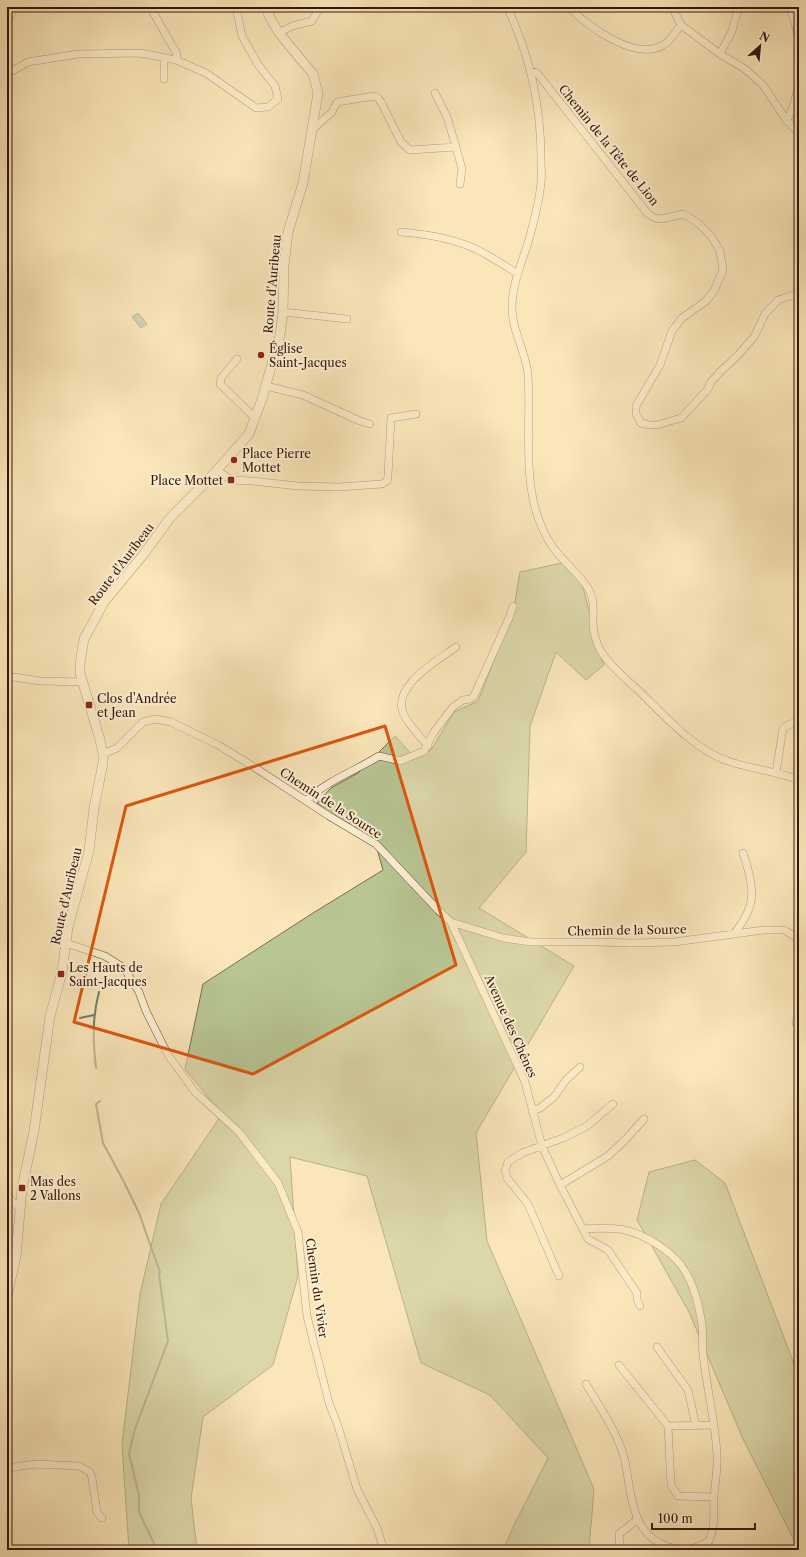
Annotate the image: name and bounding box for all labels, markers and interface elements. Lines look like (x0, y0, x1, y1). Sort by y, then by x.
north arrow (740, 26, 780, 66)
text: N (757, 29, 772, 46)
street label: Chemin de la Tête de Lion (556, 82, 663, 209)
street label: Route d'Auribeau (260, 233, 284, 334)
place label: Église Saint-Jacques (269, 340, 347, 370)
marker: Église Saint-Jacques (256, 350, 266, 360)
place label: Place Pierre Mottet (242, 446, 311, 475)
marker: Place Pierre Mottet (229, 455, 239, 465)
place label: Place Mottet (150, 473, 224, 488)
marker: Place Mottet (226, 475, 236, 485)
street label: Route d'Auribeau (85, 519, 157, 608)
place label: Clos d'Andrée et Jean (97, 691, 177, 720)
marker: Clos d'Andrée et Jean (84, 700, 94, 710)
street label: Chemin de la Source (277, 764, 385, 842)
street label: Route d'Auribeau (48, 845, 85, 946)
street label: Chemin de la Source (567, 921, 687, 939)
place label: Les Hauts de Saint-Jacques (69, 960, 147, 989)
marker: Les Hauts de Saint-Jacques (56, 969, 66, 979)
street label: Avenue des Chênes (481, 971, 540, 1080)
place label: Mas des 2 Vallons (30, 1174, 81, 1203)
marker: Mas des 2 Vallons (17, 1183, 27, 1193)
street label: Chemin du Vivier (303, 1237, 331, 1339)
scale bar (652, 1505, 755, 1531)
text: 100 m (658, 1511, 693, 1526)

